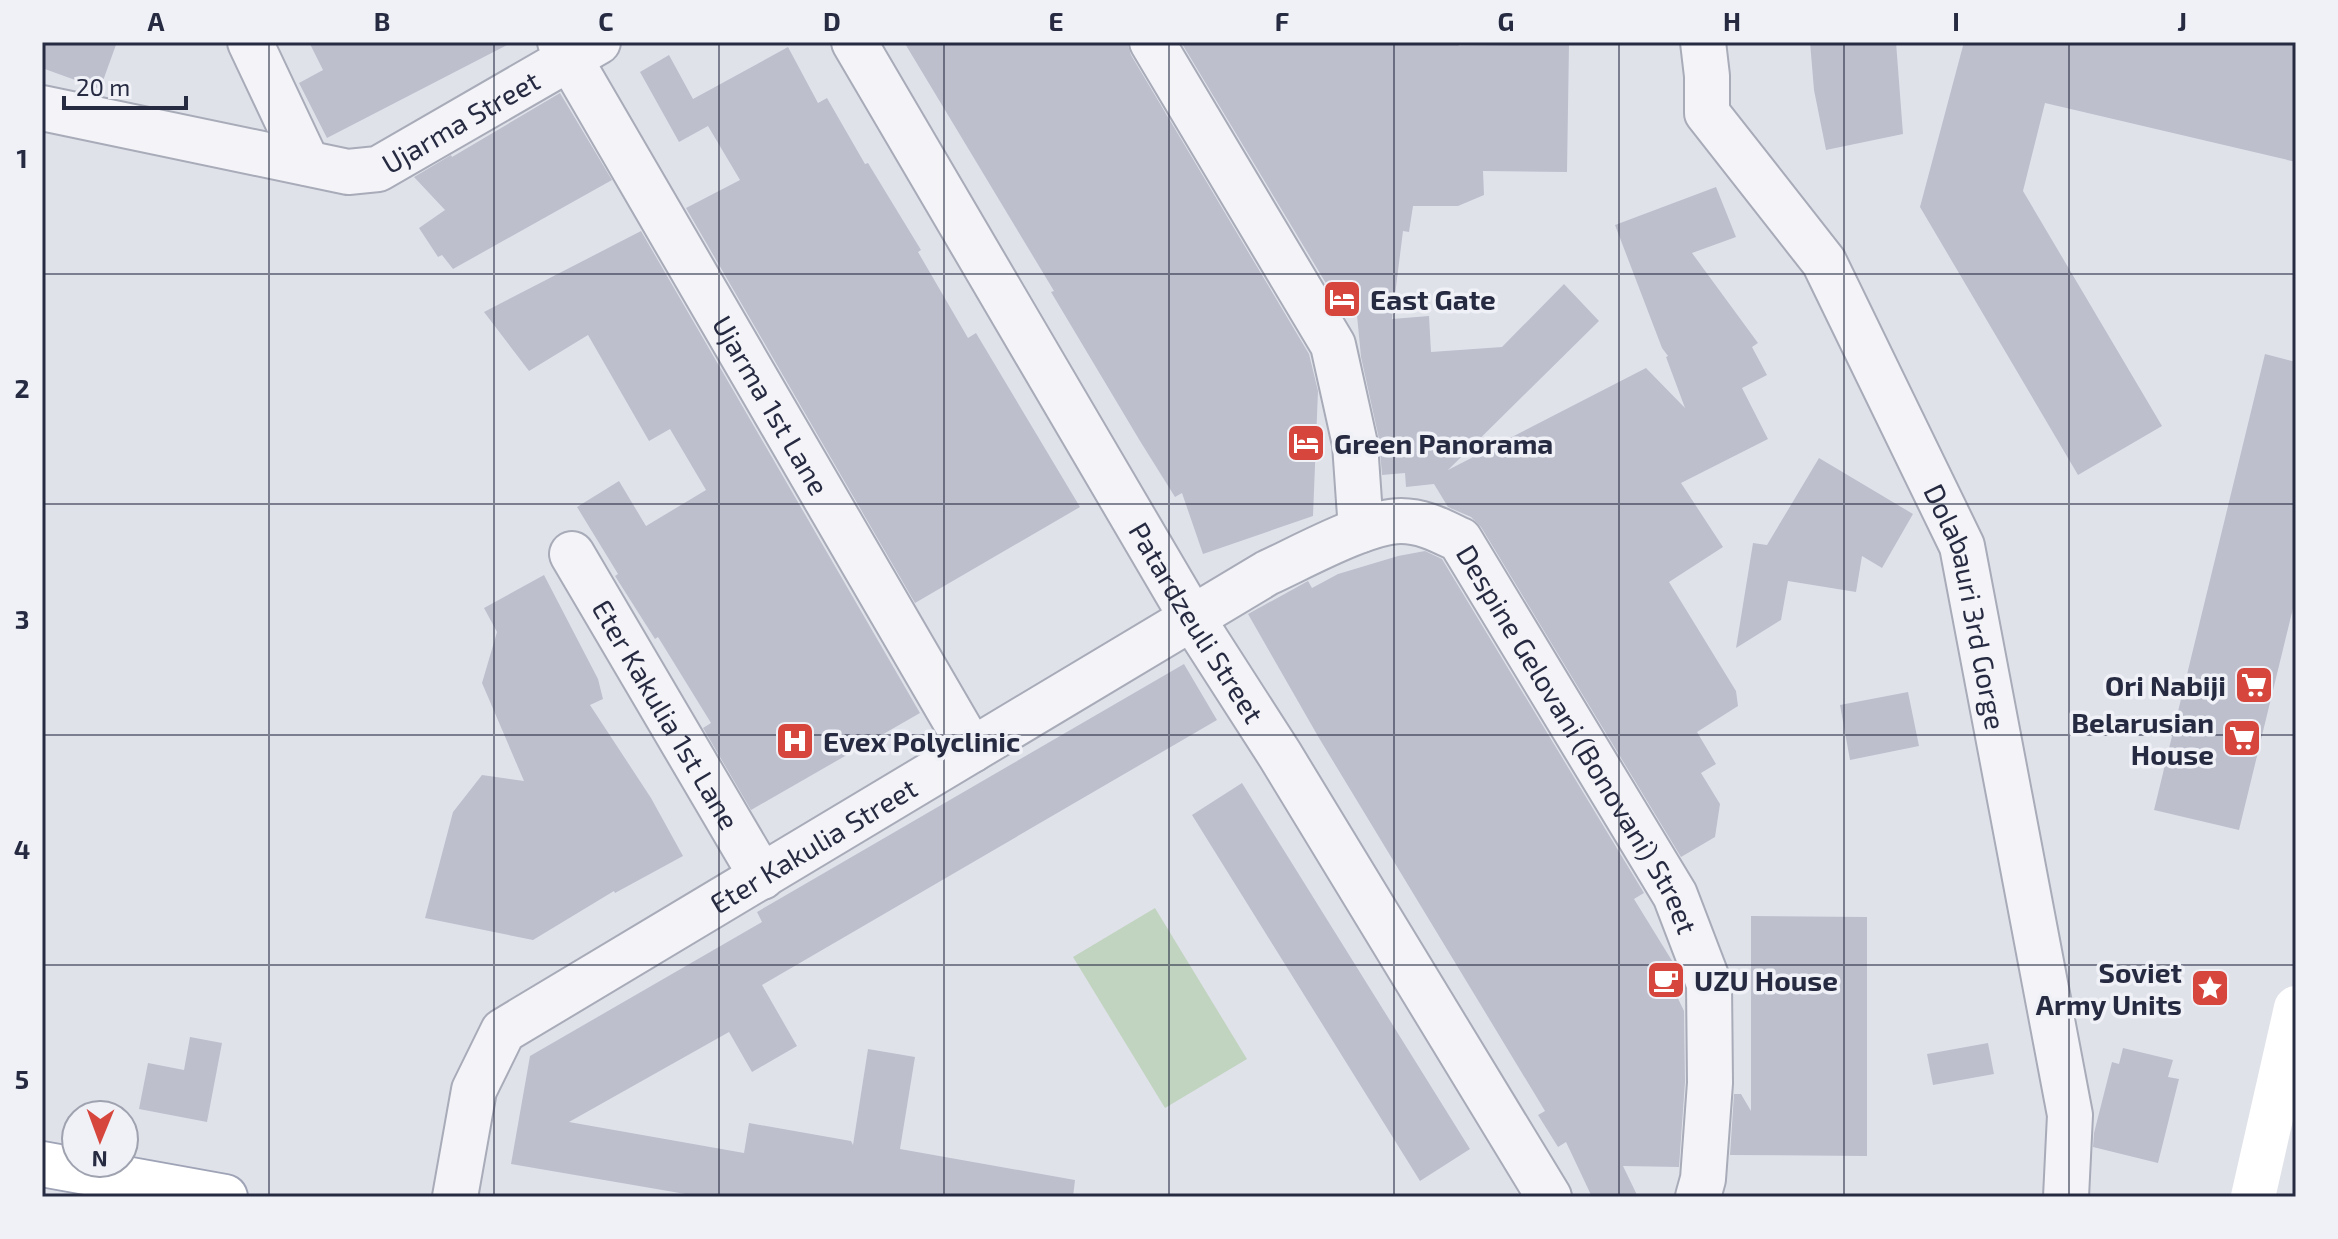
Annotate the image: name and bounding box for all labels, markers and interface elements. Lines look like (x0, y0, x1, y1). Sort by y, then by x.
text: A (148, 5, 165, 36)
text: B (374, 5, 390, 36)
text: C (598, 5, 614, 36)
text: D (823, 5, 841, 36)
text: E (1048, 5, 1064, 36)
text: F (1275, 5, 1289, 36)
text: G (1498, 5, 1514, 36)
text: H (1723, 5, 1741, 36)
text: I (1952, 5, 1960, 36)
text: J (2177, 5, 2187, 36)
scale bar (64, 60, 186, 110)
street label: Ujarma Street (376, 63, 545, 180)
text: 20 m (76, 72, 130, 101)
text: 1 (16, 142, 28, 173)
hotel icon: East Gate (1321, 278, 1363, 320)
place label: East Gate (1370, 282, 1496, 316)
street label: Ujarma 1st Lane (706, 309, 837, 501)
text: 2 (14, 372, 30, 403)
hotel icon: Green Panorama (1285, 422, 1327, 464)
place label: Green Panorama (1334, 426, 1553, 460)
street label: Dolabauri 3rd Gorge (1917, 478, 2013, 732)
street label: Patardzeuli Street (1122, 516, 1272, 729)
street label: Despine Gelovani (Bonovani) Street (1450, 538, 1705, 938)
street label: Eter Kakulia 1st Lane (586, 593, 747, 835)
text: 3 (15, 603, 29, 634)
supermarket icon: Ori Nabiji (2233, 664, 2275, 706)
place label: Ori Nabiji (2105, 668, 2226, 702)
place label: Belarusian House (2071, 705, 2214, 771)
supermarket icon: Belarusian House (2221, 717, 2263, 759)
hospital icon: Evex Polyclinic (774, 720, 816, 762)
place label: Evex Polyclinic (823, 724, 1020, 758)
street label: Eter Kakulia Street (704, 770, 923, 920)
text: 4 (14, 833, 30, 864)
place label: Soviet Army Units (2036, 955, 2182, 1021)
cafe icon: UZU House (1645, 959, 1687, 1001)
place label: UZU House (1694, 963, 1838, 997)
place icon: Soviet Army Units (2189, 967, 2231, 1009)
text: 5 (15, 1063, 29, 1094)
north arrow (60, 1099, 140, 1179)
text: N (91, 1147, 108, 1173)

